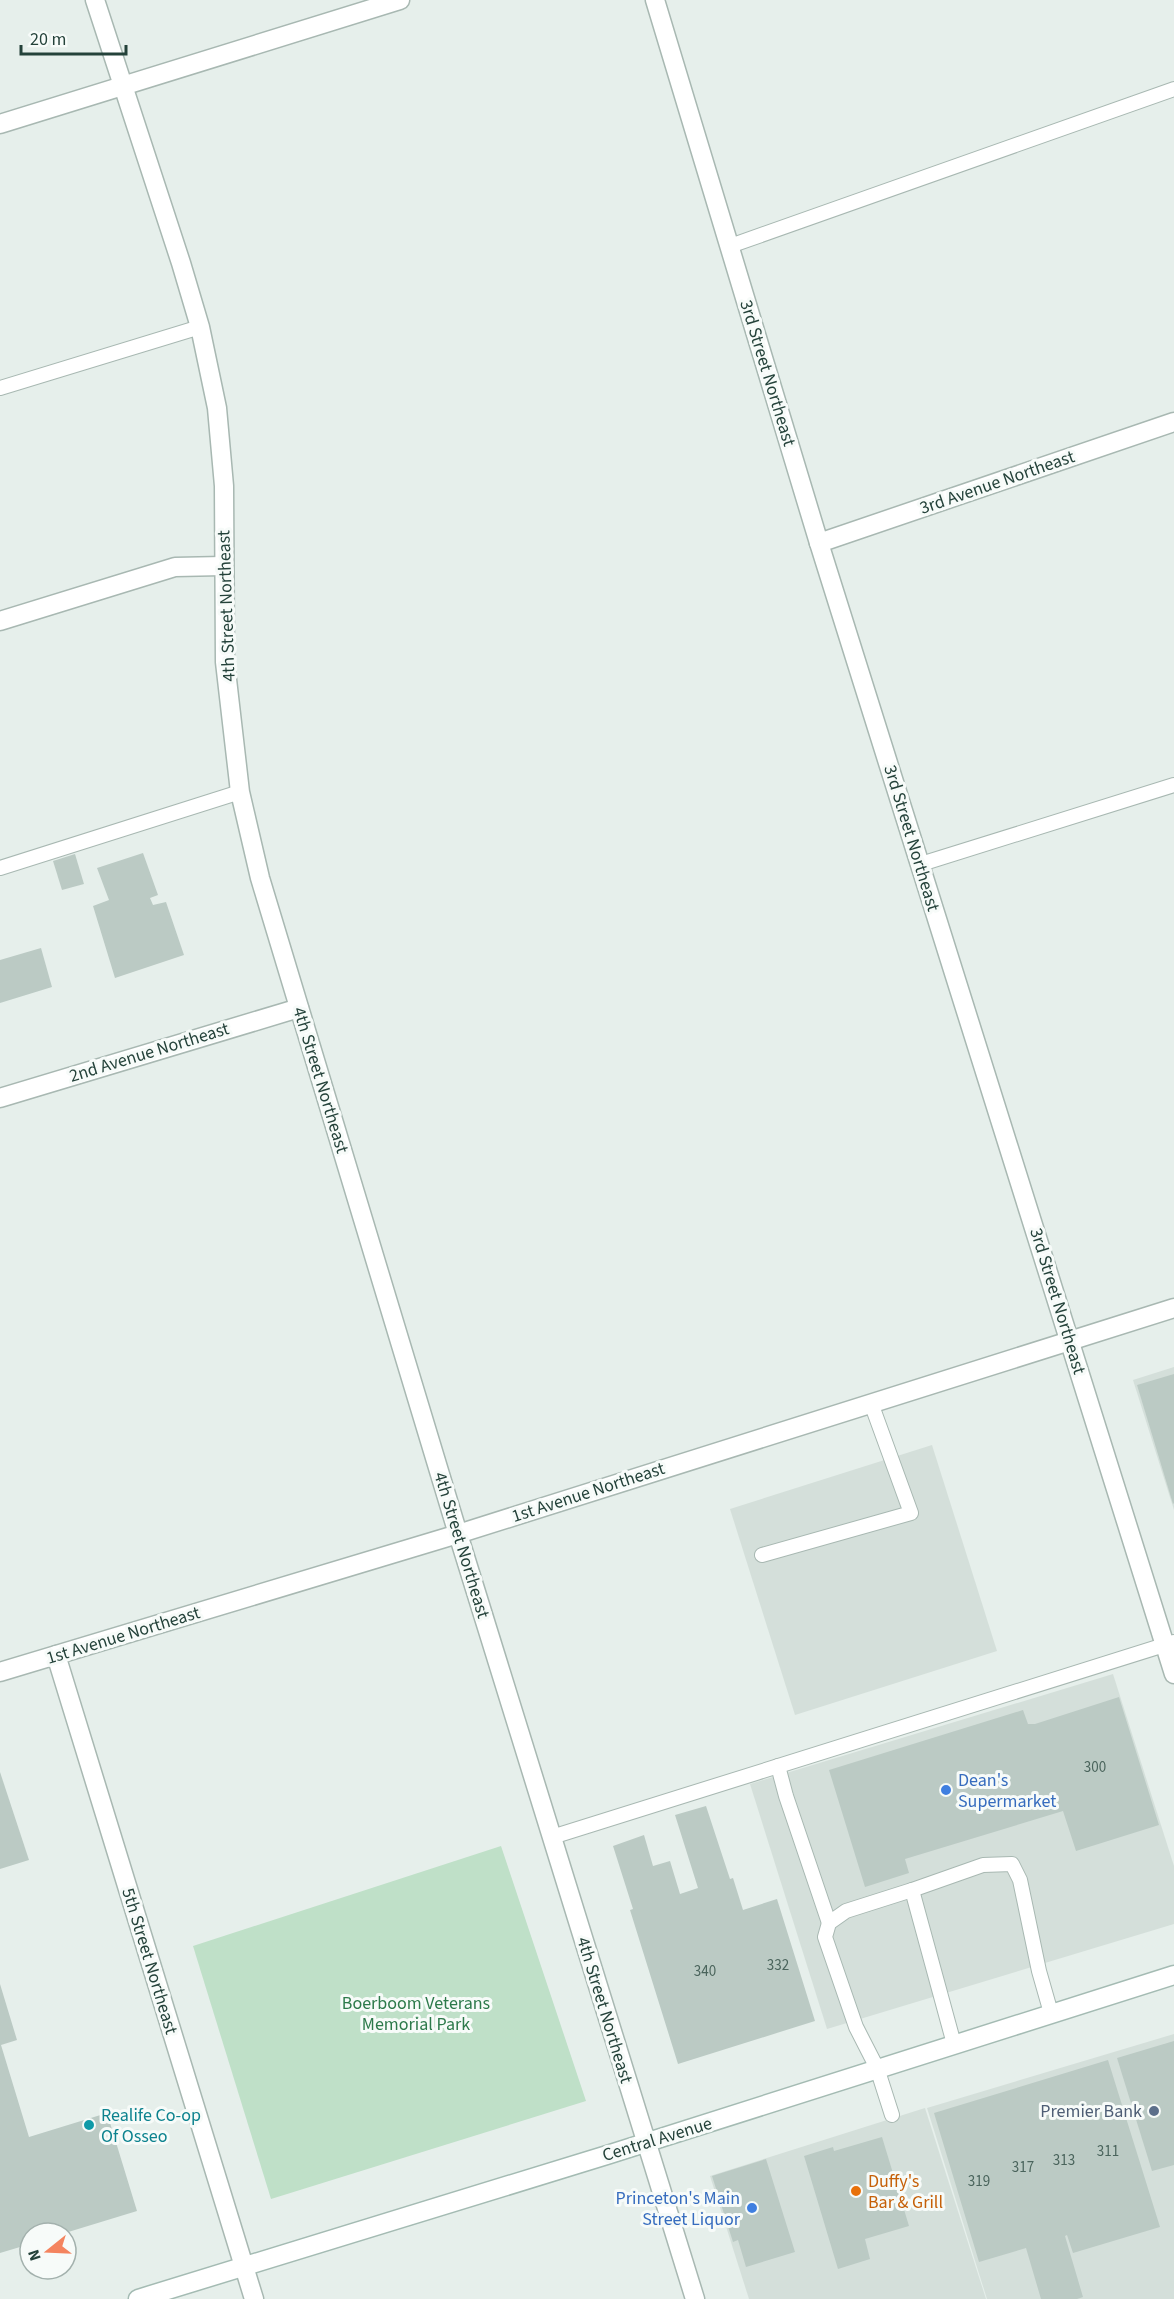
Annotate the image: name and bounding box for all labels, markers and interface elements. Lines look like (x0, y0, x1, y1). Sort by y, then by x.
scale bar (21, 18, 126, 56)
text: 20 m (30, 27, 66, 52)
street label: 3rd Street Northeast (733, 297, 802, 449)
street label: 3rd Avenue Northeast (916, 444, 1078, 521)
street label: 4th Street Northeast (211, 530, 242, 682)
street label: 3rd Street Northeast (877, 762, 946, 914)
street label: 4th Street Northeast (286, 1004, 355, 1156)
street label: 2nd Avenue Northeast (66, 1016, 232, 1089)
street label: 3rd Street Northeast (1023, 1225, 1092, 1377)
street label: 1st Avenue Northeast (508, 1456, 668, 1529)
street label: 4th Street Northeast (427, 1469, 496, 1621)
street label: 1st Avenue Northeast (43, 1600, 203, 1671)
house number: 300 (1084, 1757, 1106, 1778)
place label: Dean's Supermarket (958, 1768, 1056, 1814)
marker: Dean's Supermarket (939, 1783, 953, 1797)
street label: 5th Street Northeast (115, 1885, 184, 2037)
street label: 4th Street Northeast (570, 1934, 639, 2086)
house number: 332 (767, 1955, 789, 1976)
house number: 340 (694, 1961, 716, 1982)
park label: Boerboom Veterans Memorial Park (342, 1991, 490, 2037)
place label: Premier Bank (1040, 2099, 1142, 2124)
place label: Realife Co-op Of Osseo (101, 2103, 201, 2149)
marker: Premier Bank (1147, 2104, 1161, 2118)
street label: Central Avenue (599, 2111, 715, 2168)
marker: Realife Co-op Of Osseo (82, 2118, 96, 2132)
house number: 311 (1097, 2141, 1119, 2162)
house number: 313 (1053, 2150, 1075, 2171)
house number: 317 (1012, 2157, 1034, 2178)
place label: Duffy's Bar & Grill (868, 2169, 943, 2215)
house number: 319 (968, 2171, 990, 2192)
marker: Duffy's Bar & Grill (849, 2184, 863, 2198)
place label: Princeton's Main Street Liquor (616, 2186, 741, 2232)
marker: Princeton's Main Street Liquor (745, 2201, 759, 2215)
north arrow (18, 2221, 78, 2281)
text: N (23, 2247, 47, 2264)

